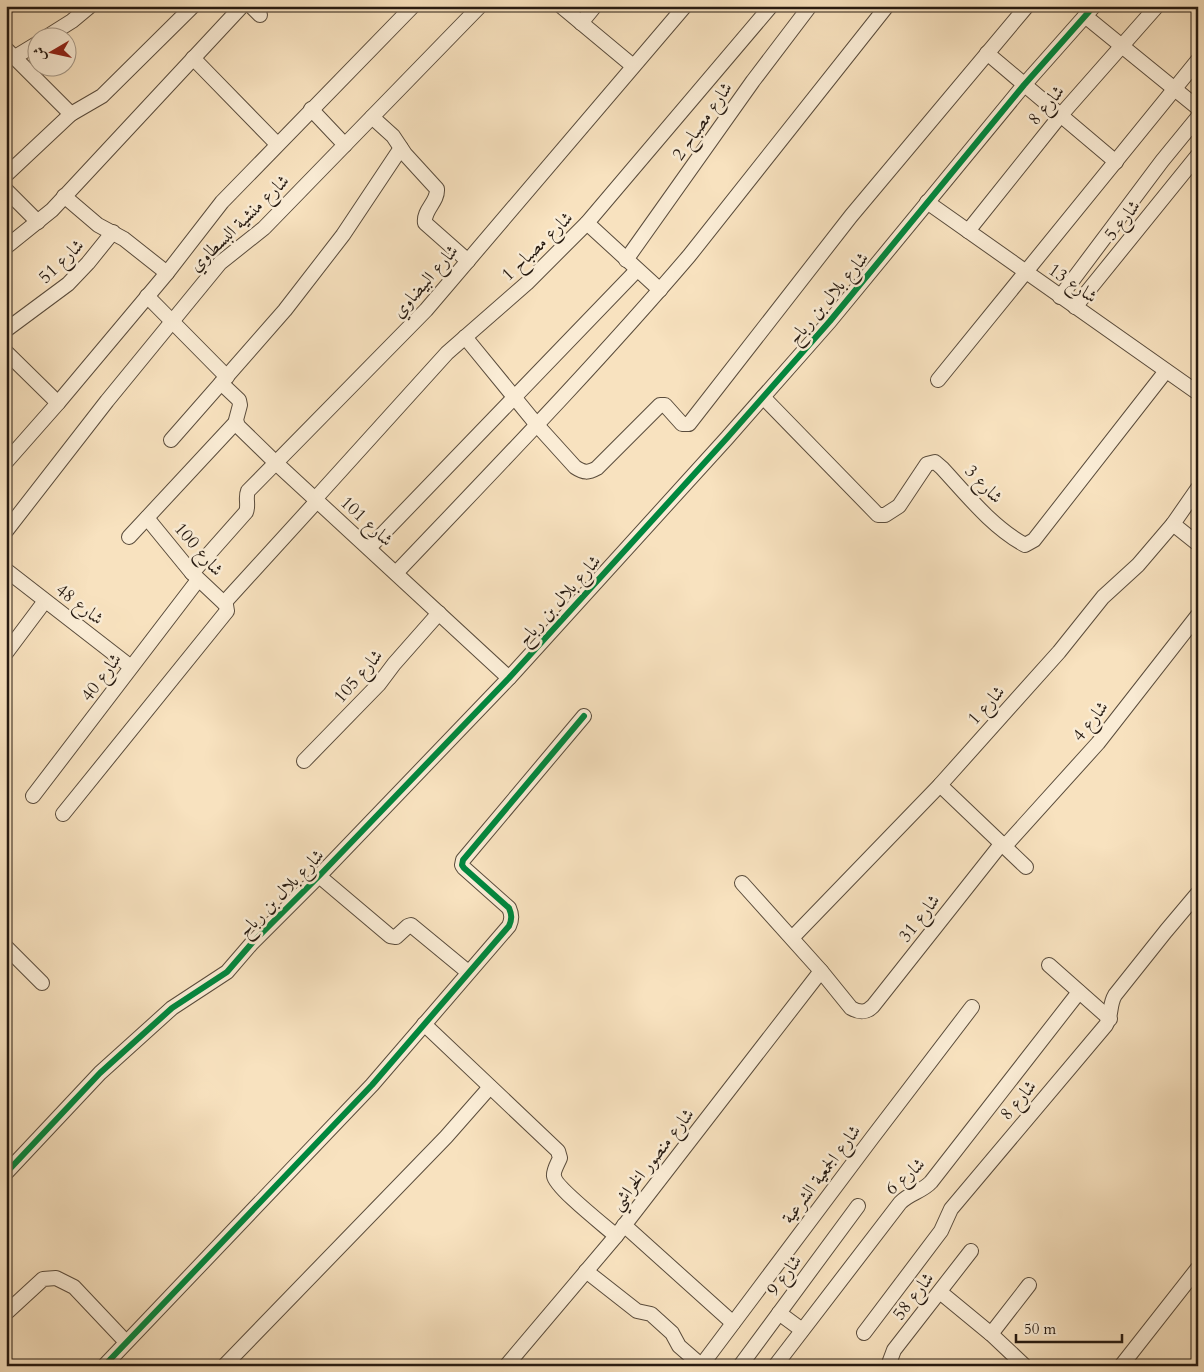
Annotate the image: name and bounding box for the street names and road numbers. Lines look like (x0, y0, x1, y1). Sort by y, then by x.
street label: شارع مصباح 2 (666, 77, 741, 167)
street label: شارع 8 (1022, 80, 1072, 132)
street label: شارع منشية البسطاوي (184, 169, 296, 279)
street label: شارع 5 (1098, 195, 1148, 247)
street label: شارع مصباح 1 (496, 206, 581, 289)
street label: شارع 51 (33, 233, 91, 291)
street label: شارع البيضاوي (386, 239, 466, 325)
street label: شارع بلال بن رباح (782, 247, 877, 352)
street label: شارع 13 (1042, 258, 1102, 311)
street label: شارع 3 (957, 459, 1008, 511)
street label: شارع 101 (333, 490, 399, 554)
street label: شارع 100 (167, 517, 229, 583)
street label: شارع بلال بن رباح (512, 550, 609, 653)
street label: شارع 48 (49, 578, 109, 633)
street label: شارع 105 (328, 644, 390, 710)
street label: شارع 40 (75, 648, 129, 708)
street label: شارع 1 (962, 680, 1012, 732)
street label: شارع 4 (1066, 696, 1116, 748)
street label: شارع بلال بن رباح (233, 844, 332, 945)
street label: شارع 31 (893, 889, 948, 949)
street label: شارع 8 (994, 1075, 1044, 1127)
street label: شارع منصور الخراشي (605, 1103, 703, 1218)
street label: شارع الجمعية الشرعية (776, 1120, 868, 1230)
street label: شارع 6 (880, 1152, 932, 1202)
street label: شارع 9 (761, 1250, 810, 1302)
street label: شارع 58 (887, 1267, 942, 1327)

